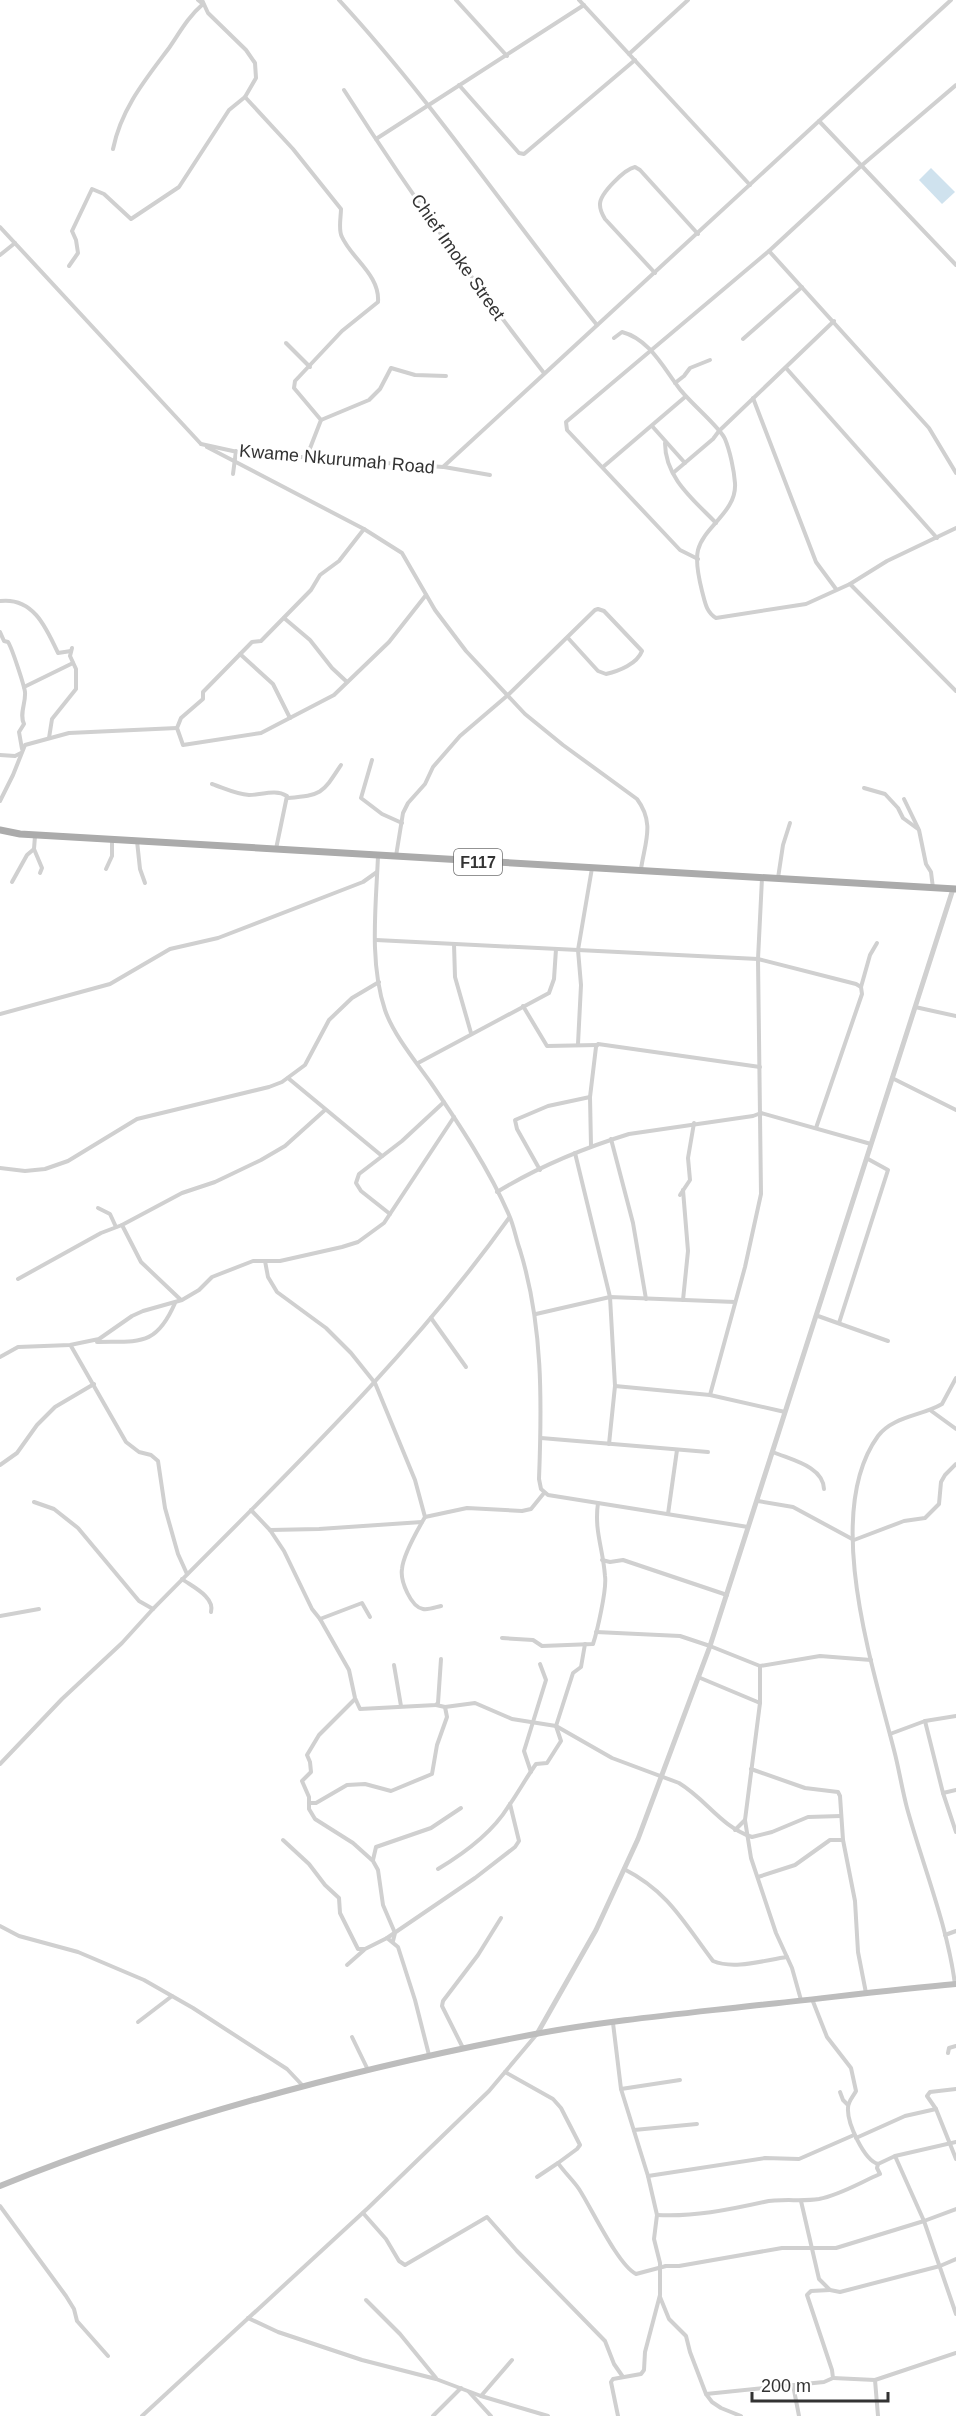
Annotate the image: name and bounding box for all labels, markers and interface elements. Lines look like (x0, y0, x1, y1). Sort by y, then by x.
street label: Chief Imoke Street (407, 190, 509, 324)
street label: Kwame Nkurumah Road (238, 440, 436, 478)
road number: F117 (454, 849, 502, 875)
scale bar (752, 2365, 888, 2403)
text: 200 m (761, 2376, 811, 2396)

